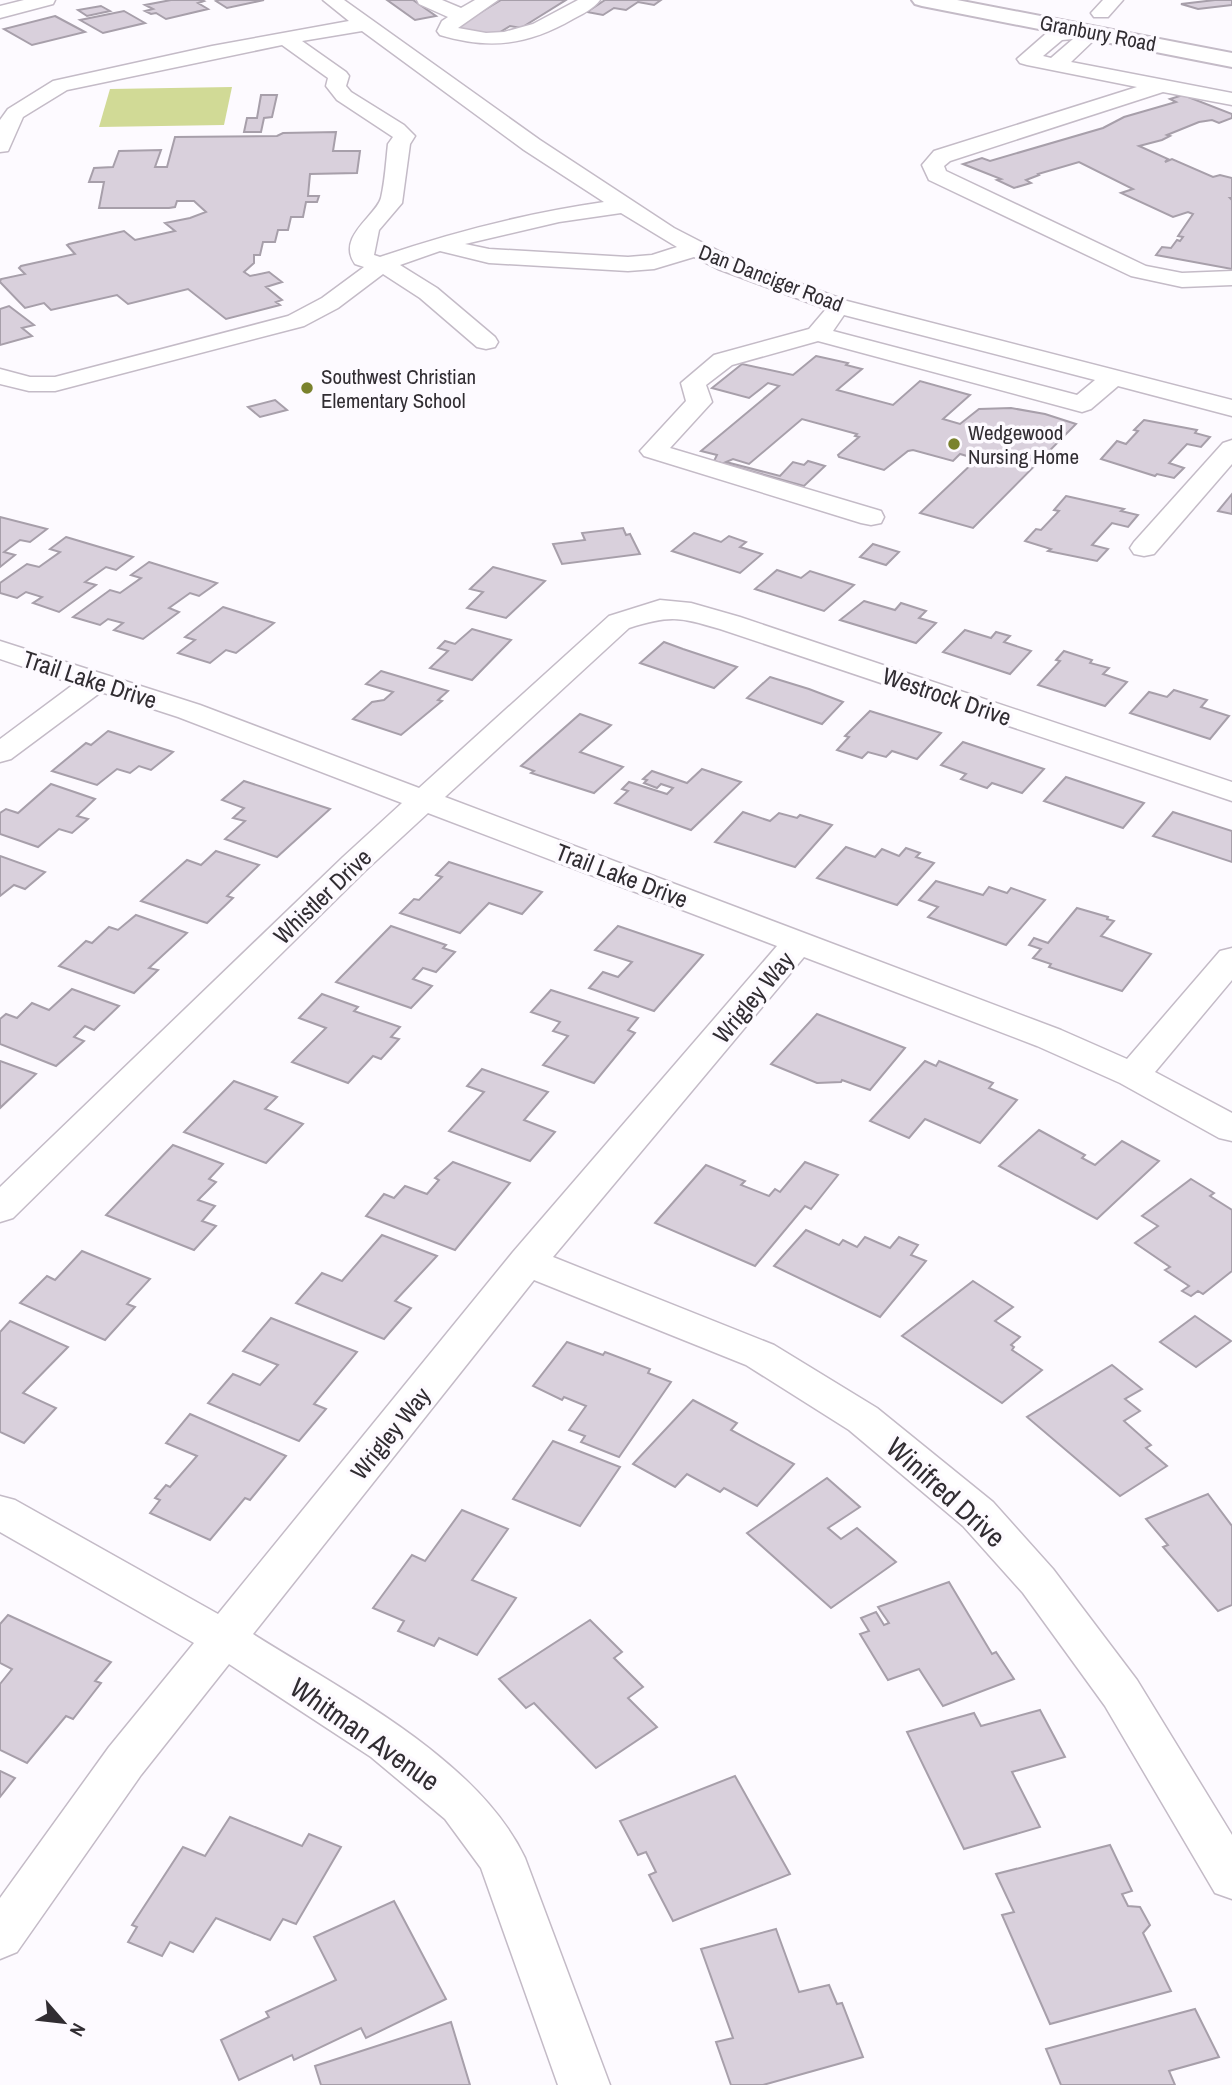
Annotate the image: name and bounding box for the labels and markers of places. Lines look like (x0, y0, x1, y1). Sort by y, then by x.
place label: Southwest Christian Elementary School (321, 362, 476, 415)
marker: Southwest Christian Elementary School (299, 380, 315, 396)
place label: Wedgewood Nursing Home (968, 418, 1079, 471)
marker: Wedgewood Nursing Home (946, 436, 962, 452)

